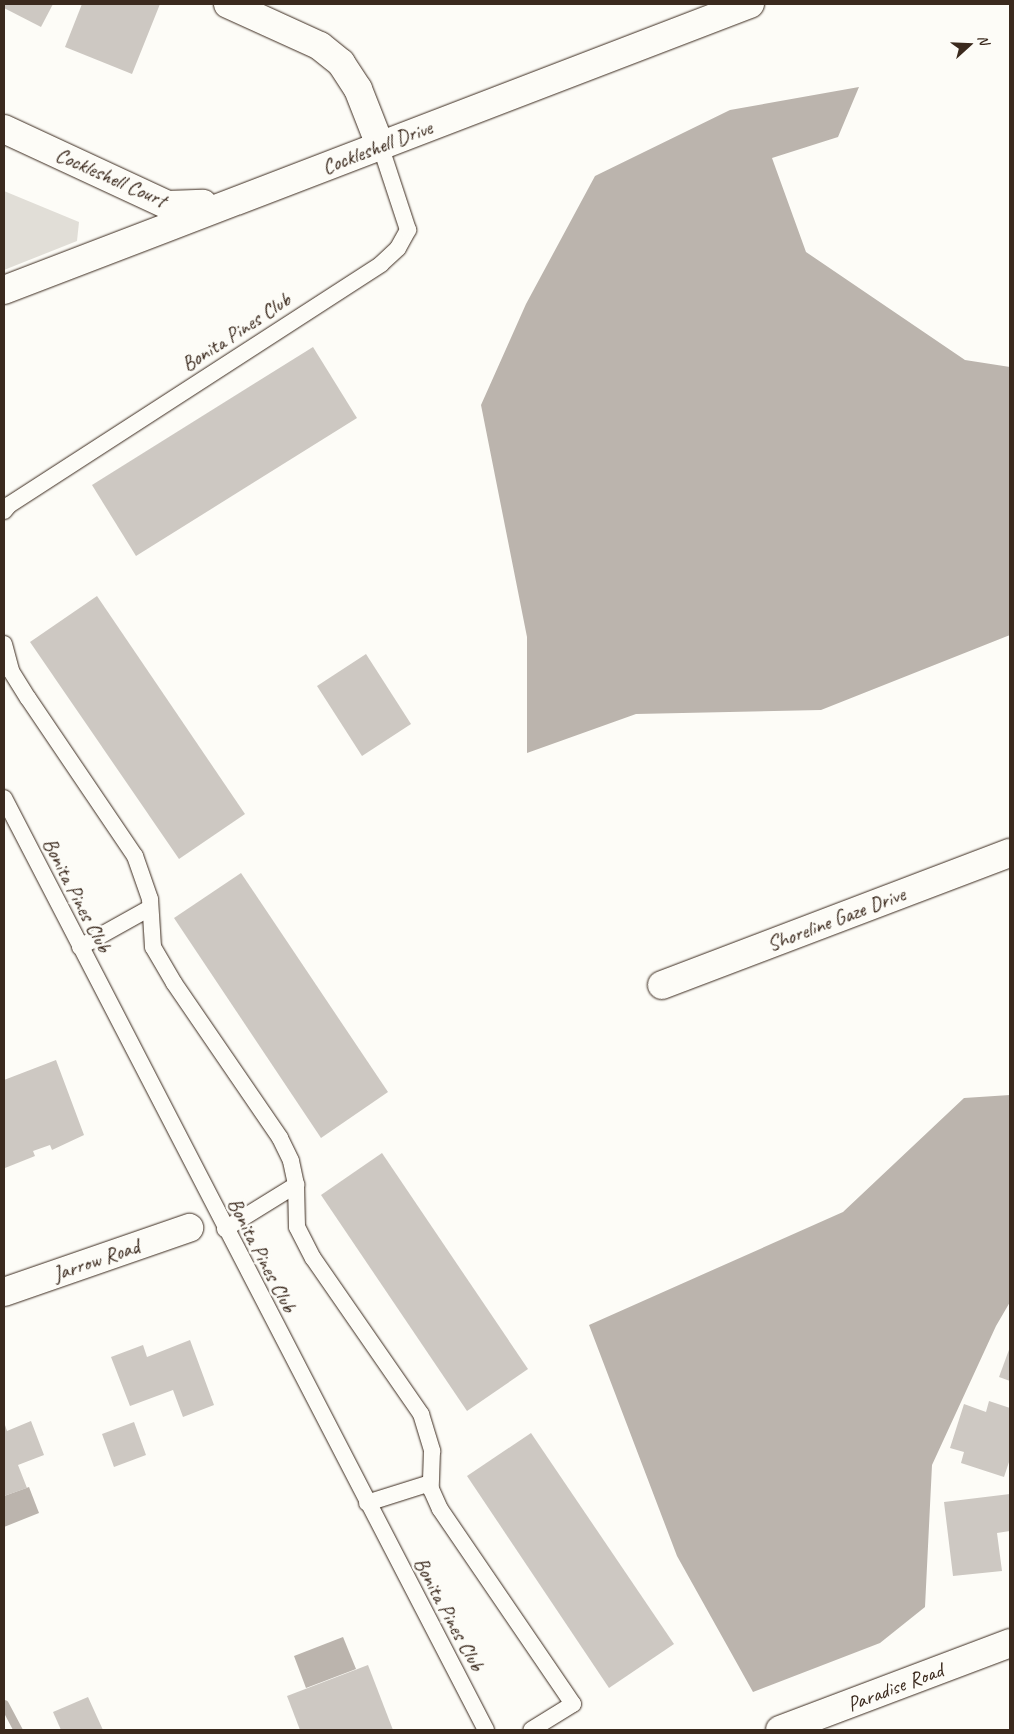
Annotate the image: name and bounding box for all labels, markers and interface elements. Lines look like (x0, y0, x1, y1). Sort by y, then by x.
north arrow (944, 20, 994, 70)
text: N (974, 33, 993, 47)
street label: Cockleshell Drive (318, 114, 436, 180)
street label: Cockleshell Court (52, 141, 170, 213)
street label: Bonita Pines Club (177, 287, 295, 377)
street label: Bonita Pines Club (37, 833, 117, 957)
street label: Shoreline Gaze Drive (763, 881, 909, 957)
street label: Bonita Pines Club (222, 1193, 302, 1317)
street label: Jarrow Road (50, 1234, 142, 1286)
street label: Bonita Pines Club (408, 1553, 490, 1675)
street label: Paradise Road (844, 1657, 946, 1717)

